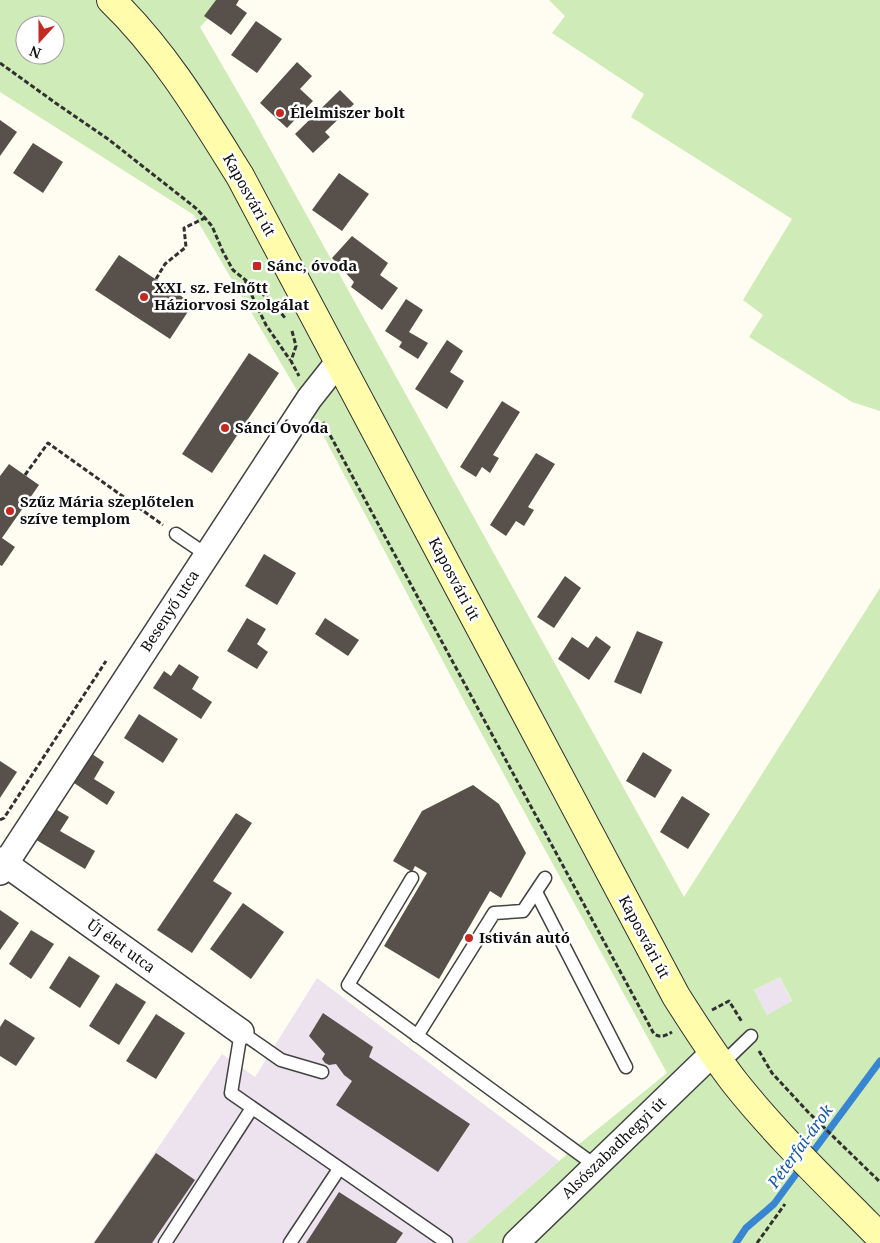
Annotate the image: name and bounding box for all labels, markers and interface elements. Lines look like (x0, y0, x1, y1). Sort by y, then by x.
north arrow (15, 15, 65, 65)
text: N (27, 42, 44, 63)
place label: Élelmiszer bolt (290, 102, 405, 122)
marker: Élelmiszer bolt (274, 107, 286, 119)
street label: Kaposvári út (219, 150, 281, 239)
place label: Sánc, óvoda (267, 255, 357, 275)
marker: Sánc, óvoda (251, 260, 263, 272)
place label: XXI. sz. Felnőtt Háziorvosi Szolgálat (154, 277, 309, 314)
marker: XXI. sz. Felnőtt Háziorvosi Szolgálat (138, 291, 150, 303)
place label: Sánci Óvoda (235, 417, 329, 437)
marker: Sánci Óvoda (219, 422, 231, 434)
place label: Szűz Mária szeplőtelen szíve templom (20, 491, 194, 528)
marker: Szűz Mária szeplőtelen szíve templom (4, 505, 16, 517)
street label: Kaposvári út (425, 534, 485, 624)
street label: Besenyő utca (135, 566, 203, 655)
street label: Kaposvári út (615, 892, 675, 982)
street label: Új élet utca (83, 914, 160, 977)
place label: Istiván autó (479, 927, 570, 947)
marker: Istiván autó (463, 932, 475, 944)
street label: Alsószabadhegyi út (557, 1092, 670, 1202)
water label: Péterfai-árok (762, 1099, 838, 1193)

